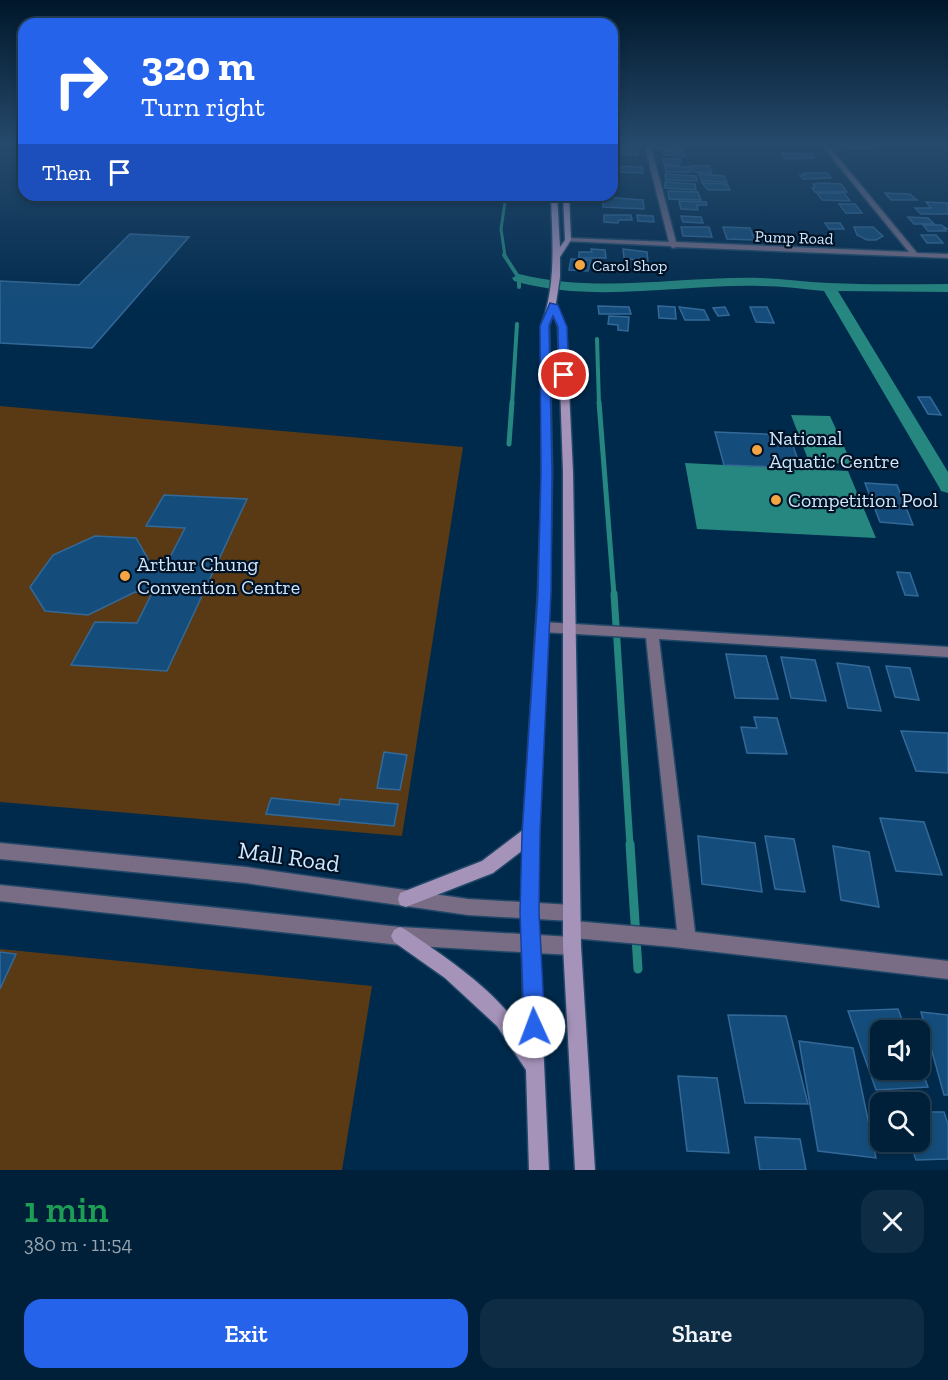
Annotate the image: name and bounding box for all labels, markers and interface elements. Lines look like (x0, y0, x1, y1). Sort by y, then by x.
text: 320 m (141, 40, 255, 91)
icon: right (42, 42, 120, 120)
text: Turn right (141, 91, 265, 123)
icon: arrive (103, 156, 136, 189)
text: Then (42, 159, 91, 186)
street label: Pump Road (754, 227, 834, 248)
place label: Carol Shop (592, 256, 668, 275)
marker: Carol Shop (573, 258, 587, 272)
pin (538, 349, 589, 400)
icon: arrive (547, 358, 580, 391)
place label: National Aquatic Centre (769, 426, 899, 473)
marker: National Aquatic Centre (750, 443, 764, 457)
place label: Competition Pool (788, 488, 938, 512)
marker: Competition Pool (769, 493, 783, 507)
place label: Arthur Chung Convention Centre (137, 552, 300, 599)
marker: Arthur Chung Convention Centre (118, 569, 132, 583)
street label: Mall Road (236, 835, 342, 878)
position arrow (502, 995, 566, 1059)
map controls (870, 1020, 930, 1152)
button: sound (870, 1020, 930, 1080)
button: search (870, 1092, 930, 1152)
text: 1 min (24, 1188, 109, 1231)
button: close (861, 1190, 924, 1253)
text: 380 m · 11:54 (24, 1232, 132, 1256)
button: Exit (24, 1299, 468, 1368)
button: Share (480, 1299, 924, 1368)

